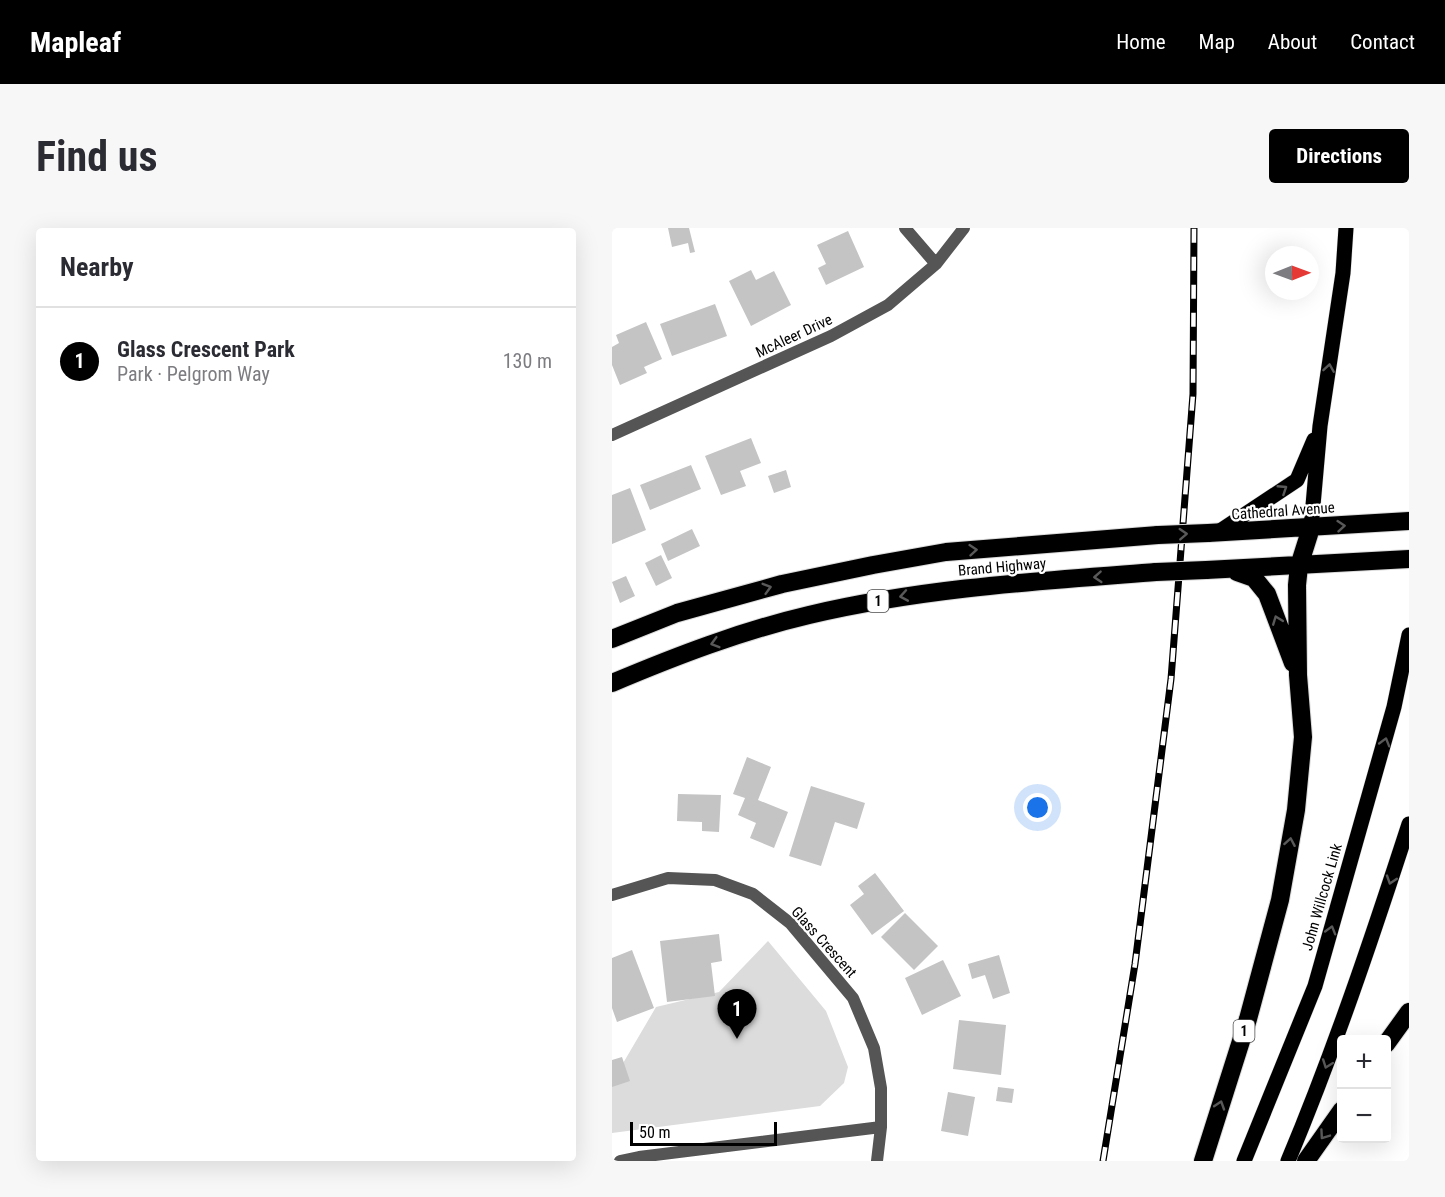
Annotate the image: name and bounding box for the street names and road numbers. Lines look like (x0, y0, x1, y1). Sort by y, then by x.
street label: McAleer Drive (753, 310, 835, 362)
street label: Cathedral Avenue (1231, 498, 1335, 524)
street label: Brand Highway (957, 554, 1047, 580)
road number: 1 (868, 590, 888, 612)
street label: John Willcock Link (1298, 841, 1346, 953)
street label: Glass Crescent (788, 903, 860, 981)
road number: 1 (1234, 1020, 1254, 1042)

